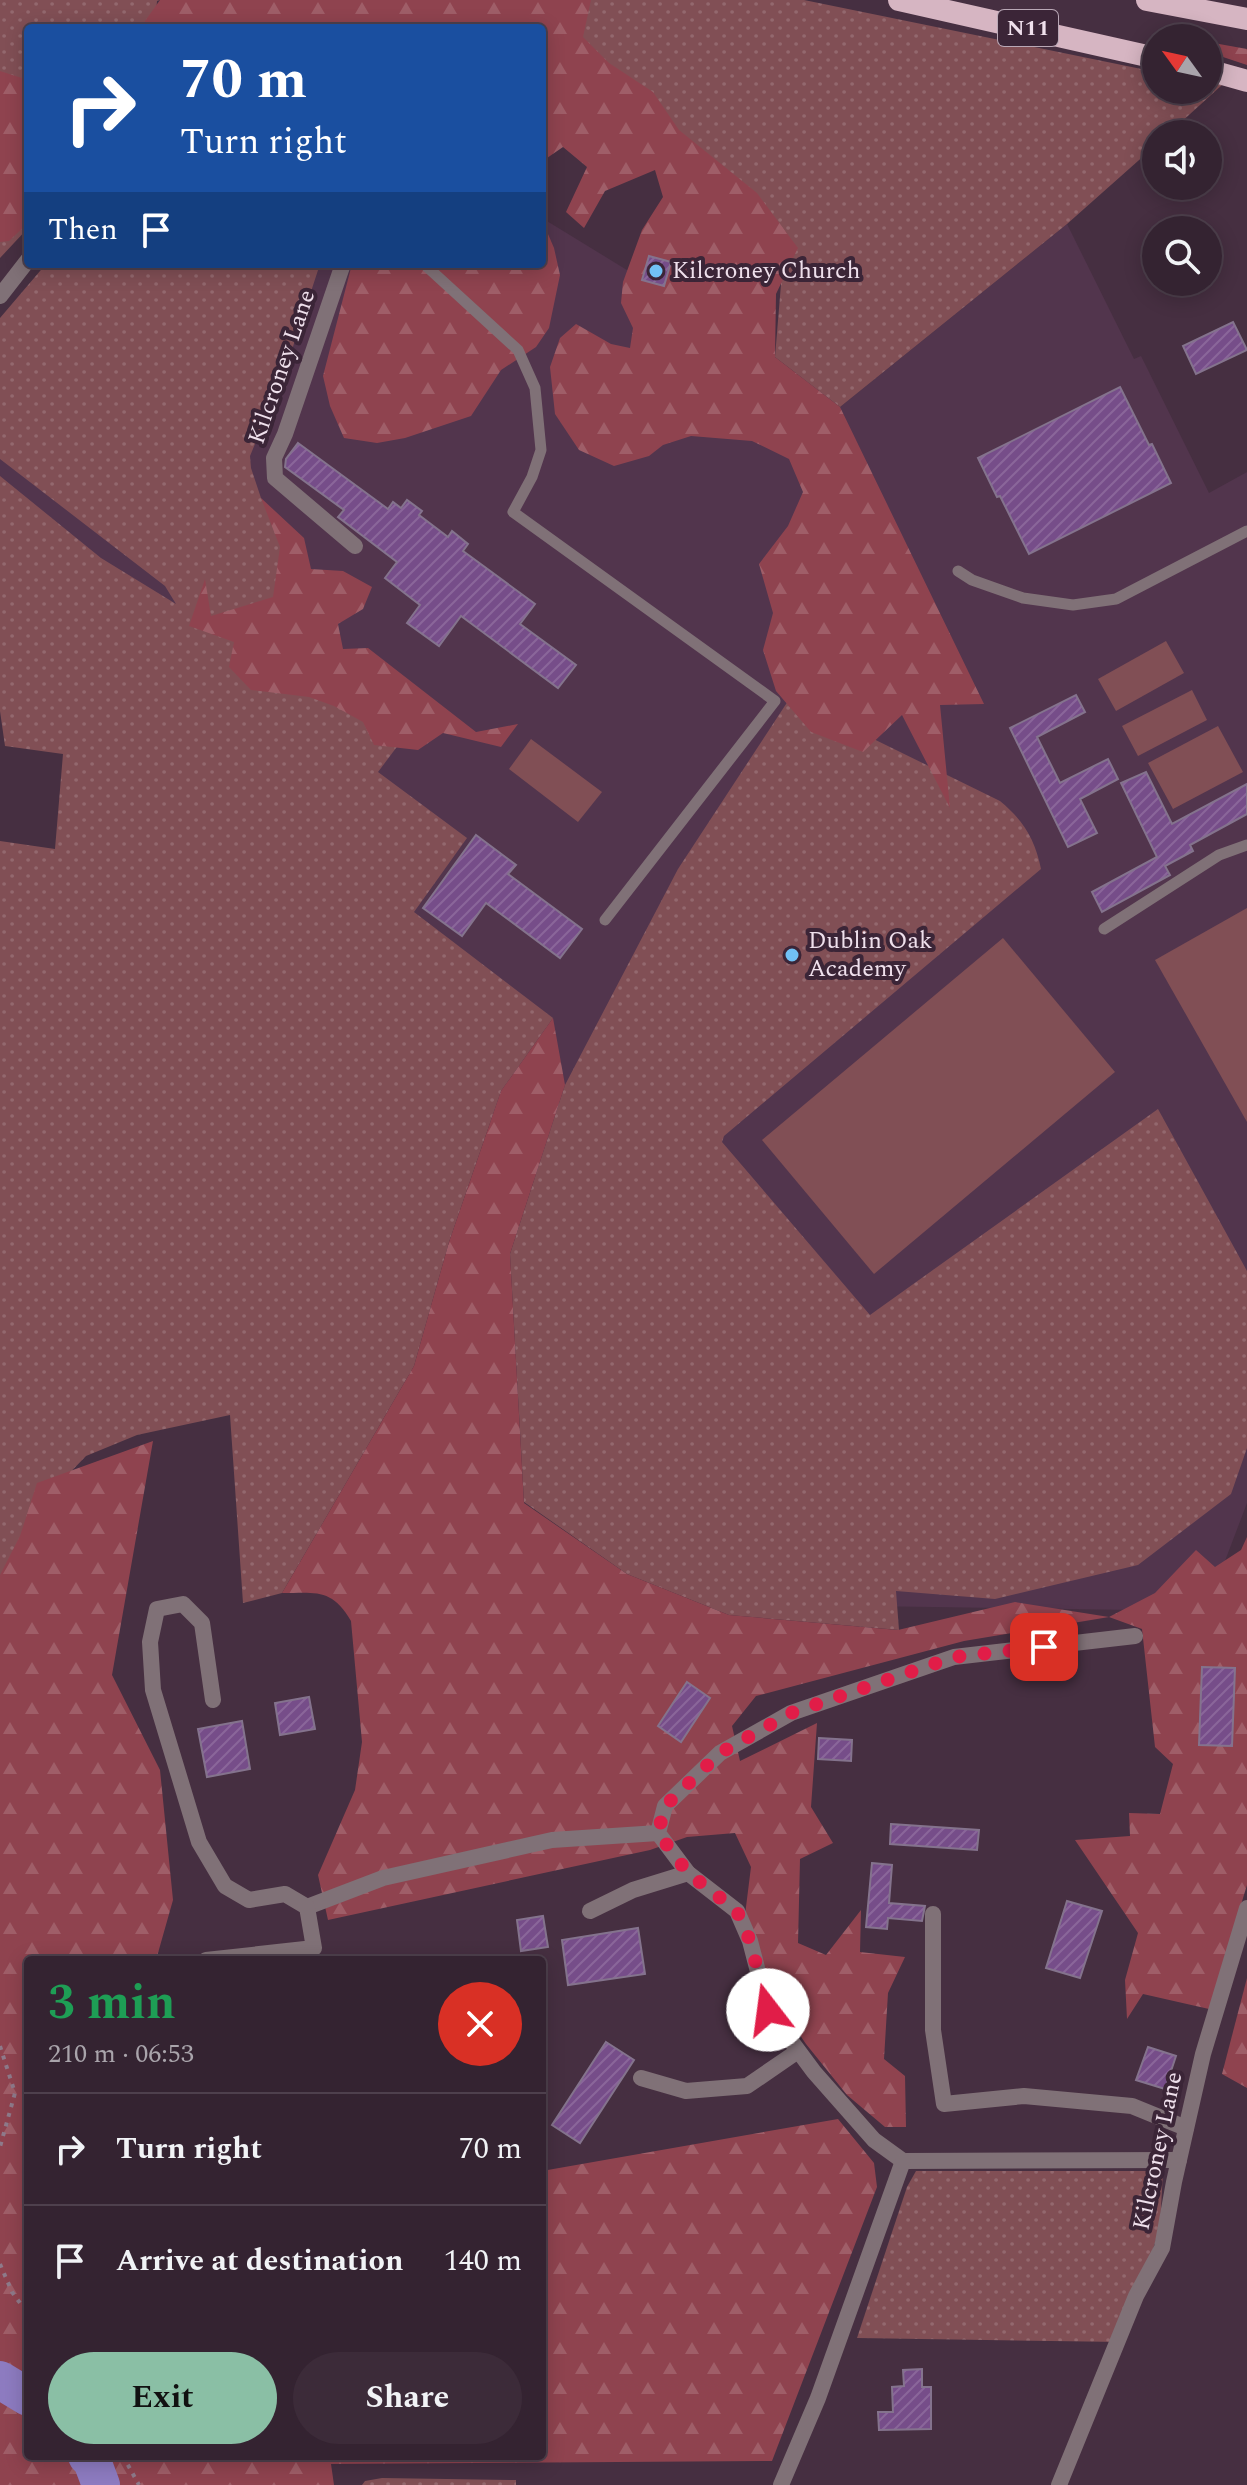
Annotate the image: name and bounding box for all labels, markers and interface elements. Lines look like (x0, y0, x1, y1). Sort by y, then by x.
road number: N11 (998, 10, 1058, 46)
north arrow (1142, 24, 1222, 104)
map controls (1142, 24, 1222, 296)
text: 70 m (180, 38, 307, 123)
icon: right (48, 56, 152, 160)
text: Turn right (180, 115, 347, 170)
button: sound (1142, 120, 1222, 200)
text: Then (48, 207, 118, 253)
icon: arrive (134, 208, 178, 252)
button: search (1142, 216, 1222, 296)
place label: Kilcroney Church (672, 253, 861, 289)
marker: Kilcroney Church (647, 262, 665, 280)
street label: Kilcroney Lane (239, 285, 325, 449)
place label: Dublin Oak Academy (808, 923, 932, 987)
marker: Dublin Oak Academy (783, 946, 801, 964)
pin (1010, 1613, 1078, 1681)
icon: arrive (1022, 1625, 1066, 1669)
text: 3 min (48, 1967, 176, 2040)
position arrow (726, 1968, 810, 2052)
button: close (438, 1982, 522, 2066)
text: 210 m · 06:53 (48, 2034, 194, 2074)
street label: Kilcroney Lane (1124, 2068, 1192, 2234)
text: Turn right (116, 2126, 262, 2172)
text: 70 m (459, 2126, 522, 2172)
icon: right (48, 2127, 92, 2171)
text: Arrive at destination (116, 2238, 403, 2284)
text: 140 m (444, 2238, 522, 2284)
icon: arrive (48, 2239, 92, 2283)
button: Exit (48, 2352, 277, 2444)
button: Share (293, 2352, 522, 2444)

